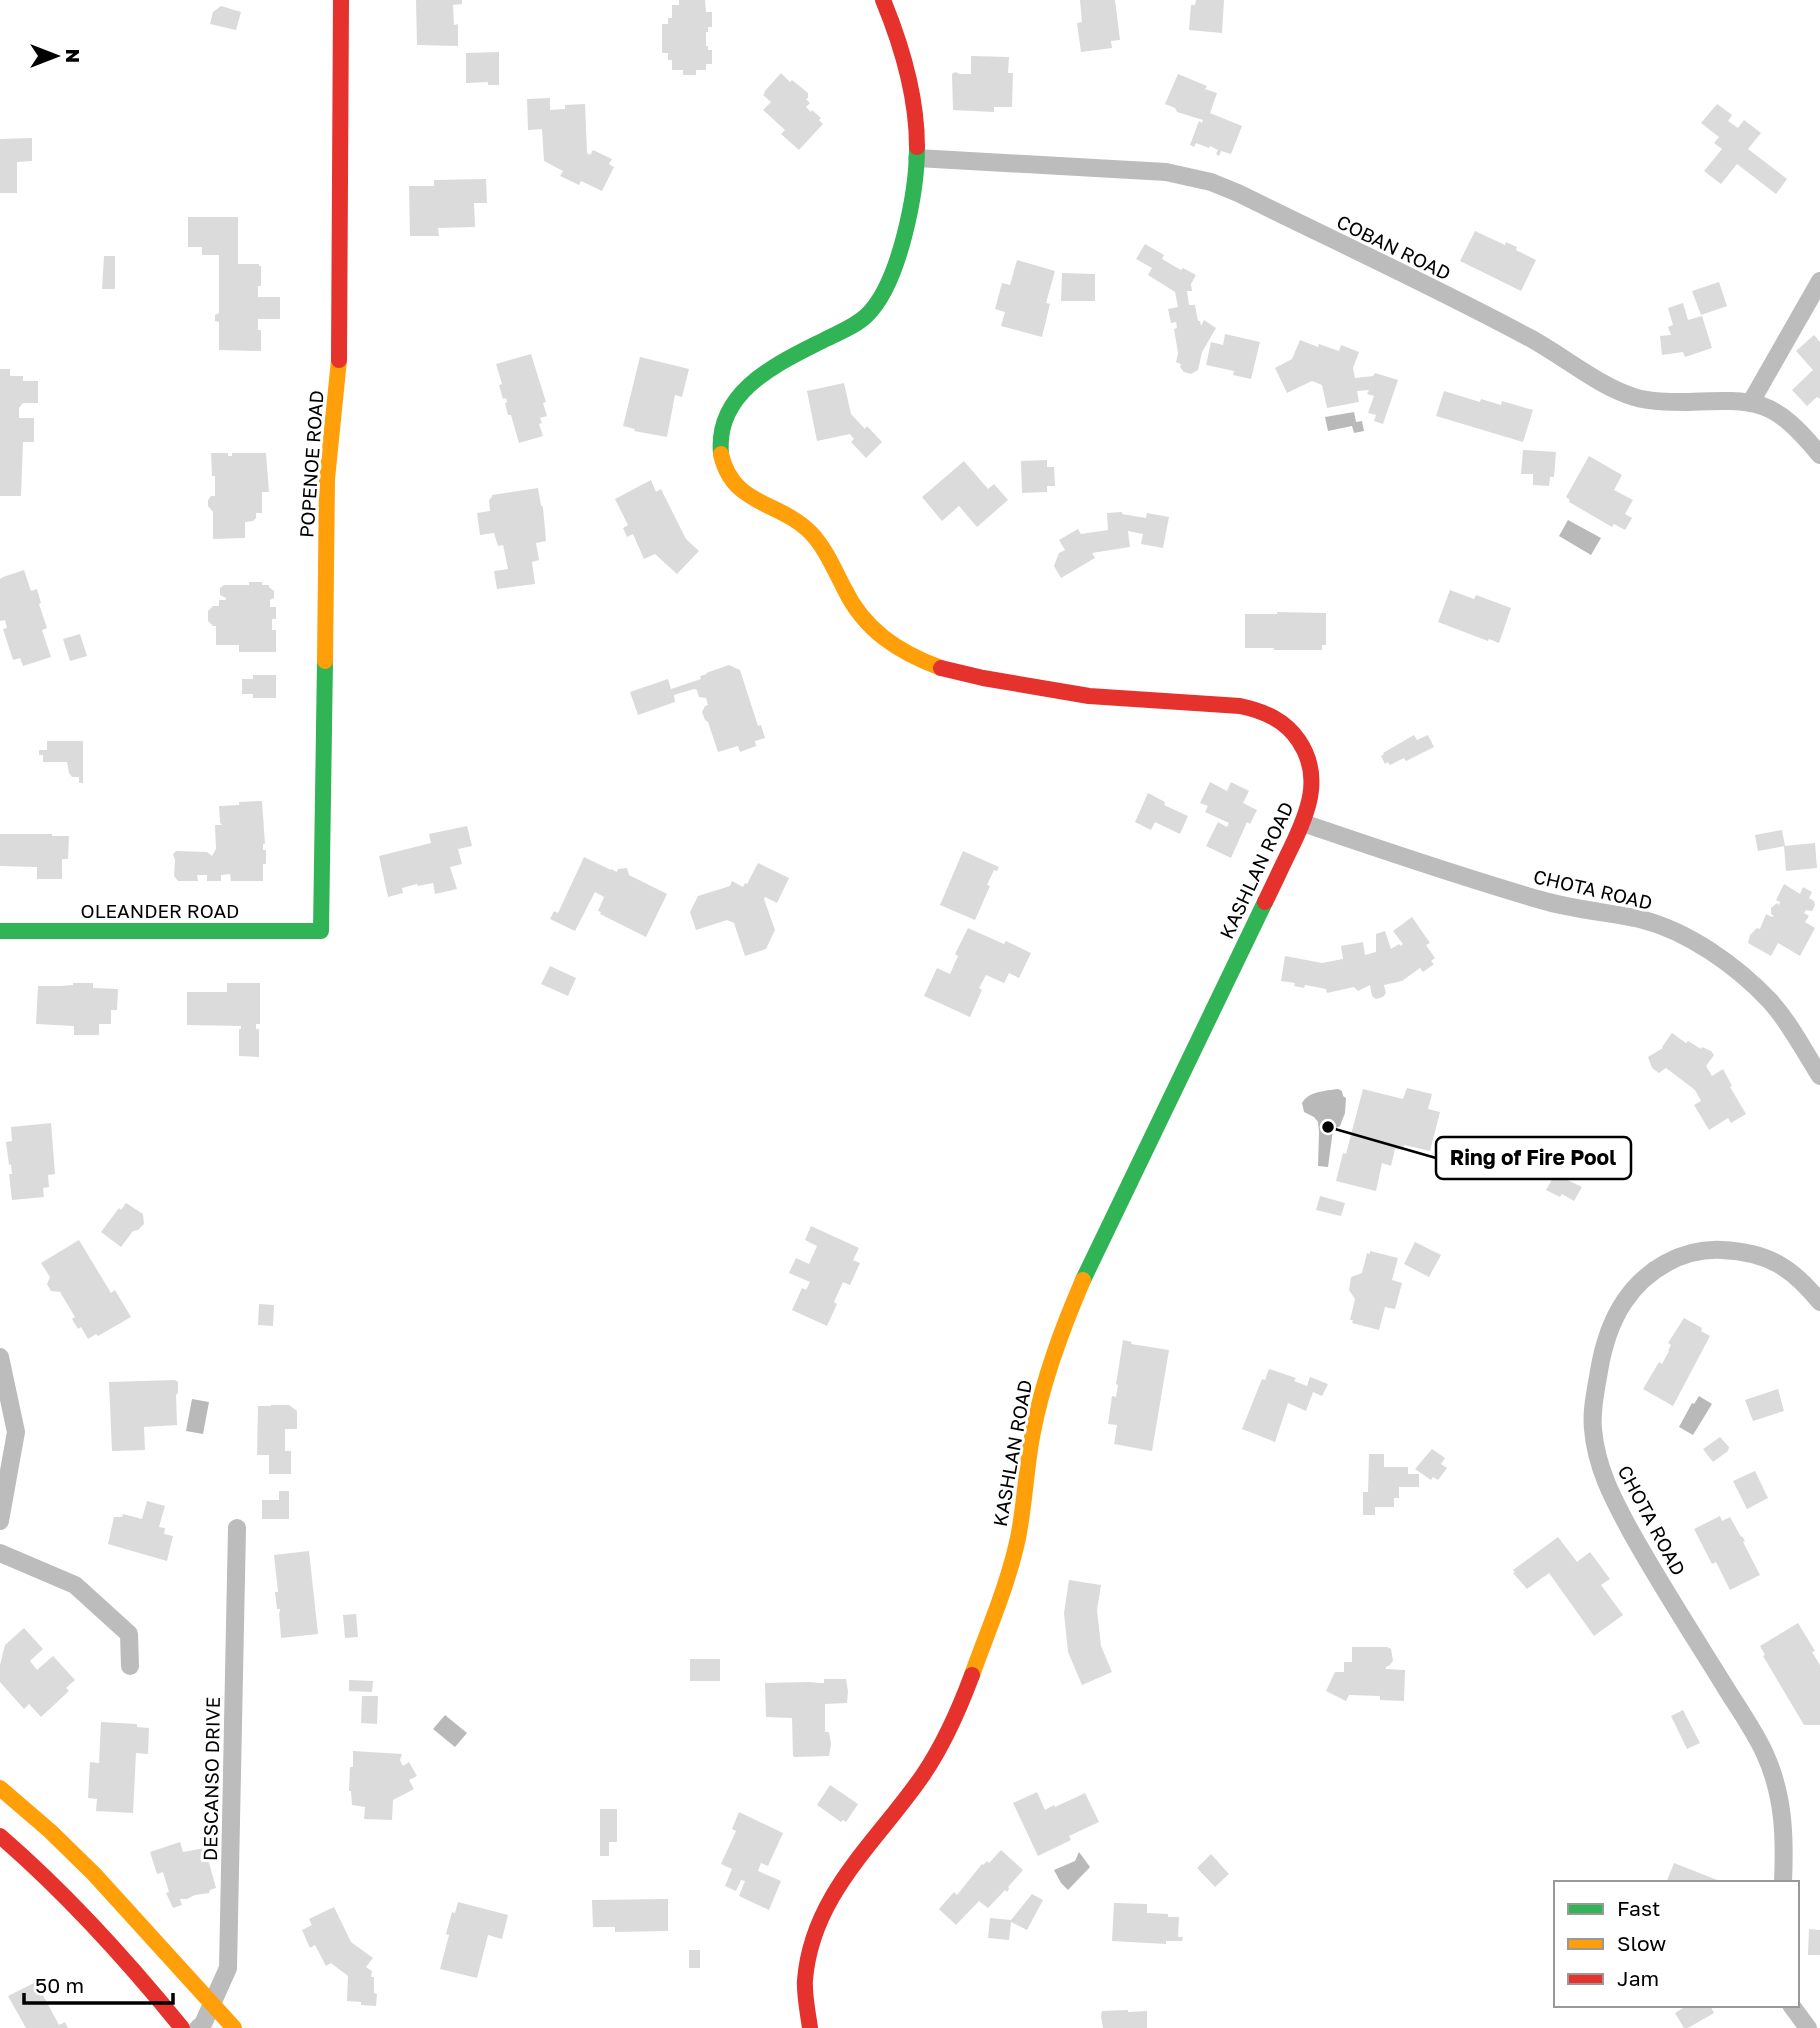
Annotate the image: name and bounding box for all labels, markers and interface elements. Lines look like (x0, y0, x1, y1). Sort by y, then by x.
north arrow (21, 21, 91, 91)
text: N (62, 49, 85, 63)
street label: COBAN ROAD (1333, 210, 1455, 284)
street label: POPENOE ROAD (294, 389, 328, 539)
street label: KASHLAN ROAD (1214, 798, 1298, 942)
street label: CHOTA ROAD (1531, 864, 1655, 914)
street label: OLEANDER ROAD (81, 899, 239, 922)
callout: Ring of Fire Pool (1436, 1137, 1631, 1179)
text: Ring of Fire Pool (1450, 1144, 1616, 1170)
street label: KASHLAN ROAD (988, 1378, 1036, 1528)
street label: CHOTA ROAD (1613, 1461, 1691, 1579)
street label: DESCANSO DRIVE (198, 1697, 224, 1861)
legend (1554, 1881, 1799, 2007)
text: Fast (1617, 1895, 1660, 1921)
text: Slow (1617, 1930, 1666, 1956)
scale bar (24, 1962, 173, 2006)
text: Jam (1617, 1965, 1659, 1991)
text: 50 m (35, 1972, 84, 1998)

